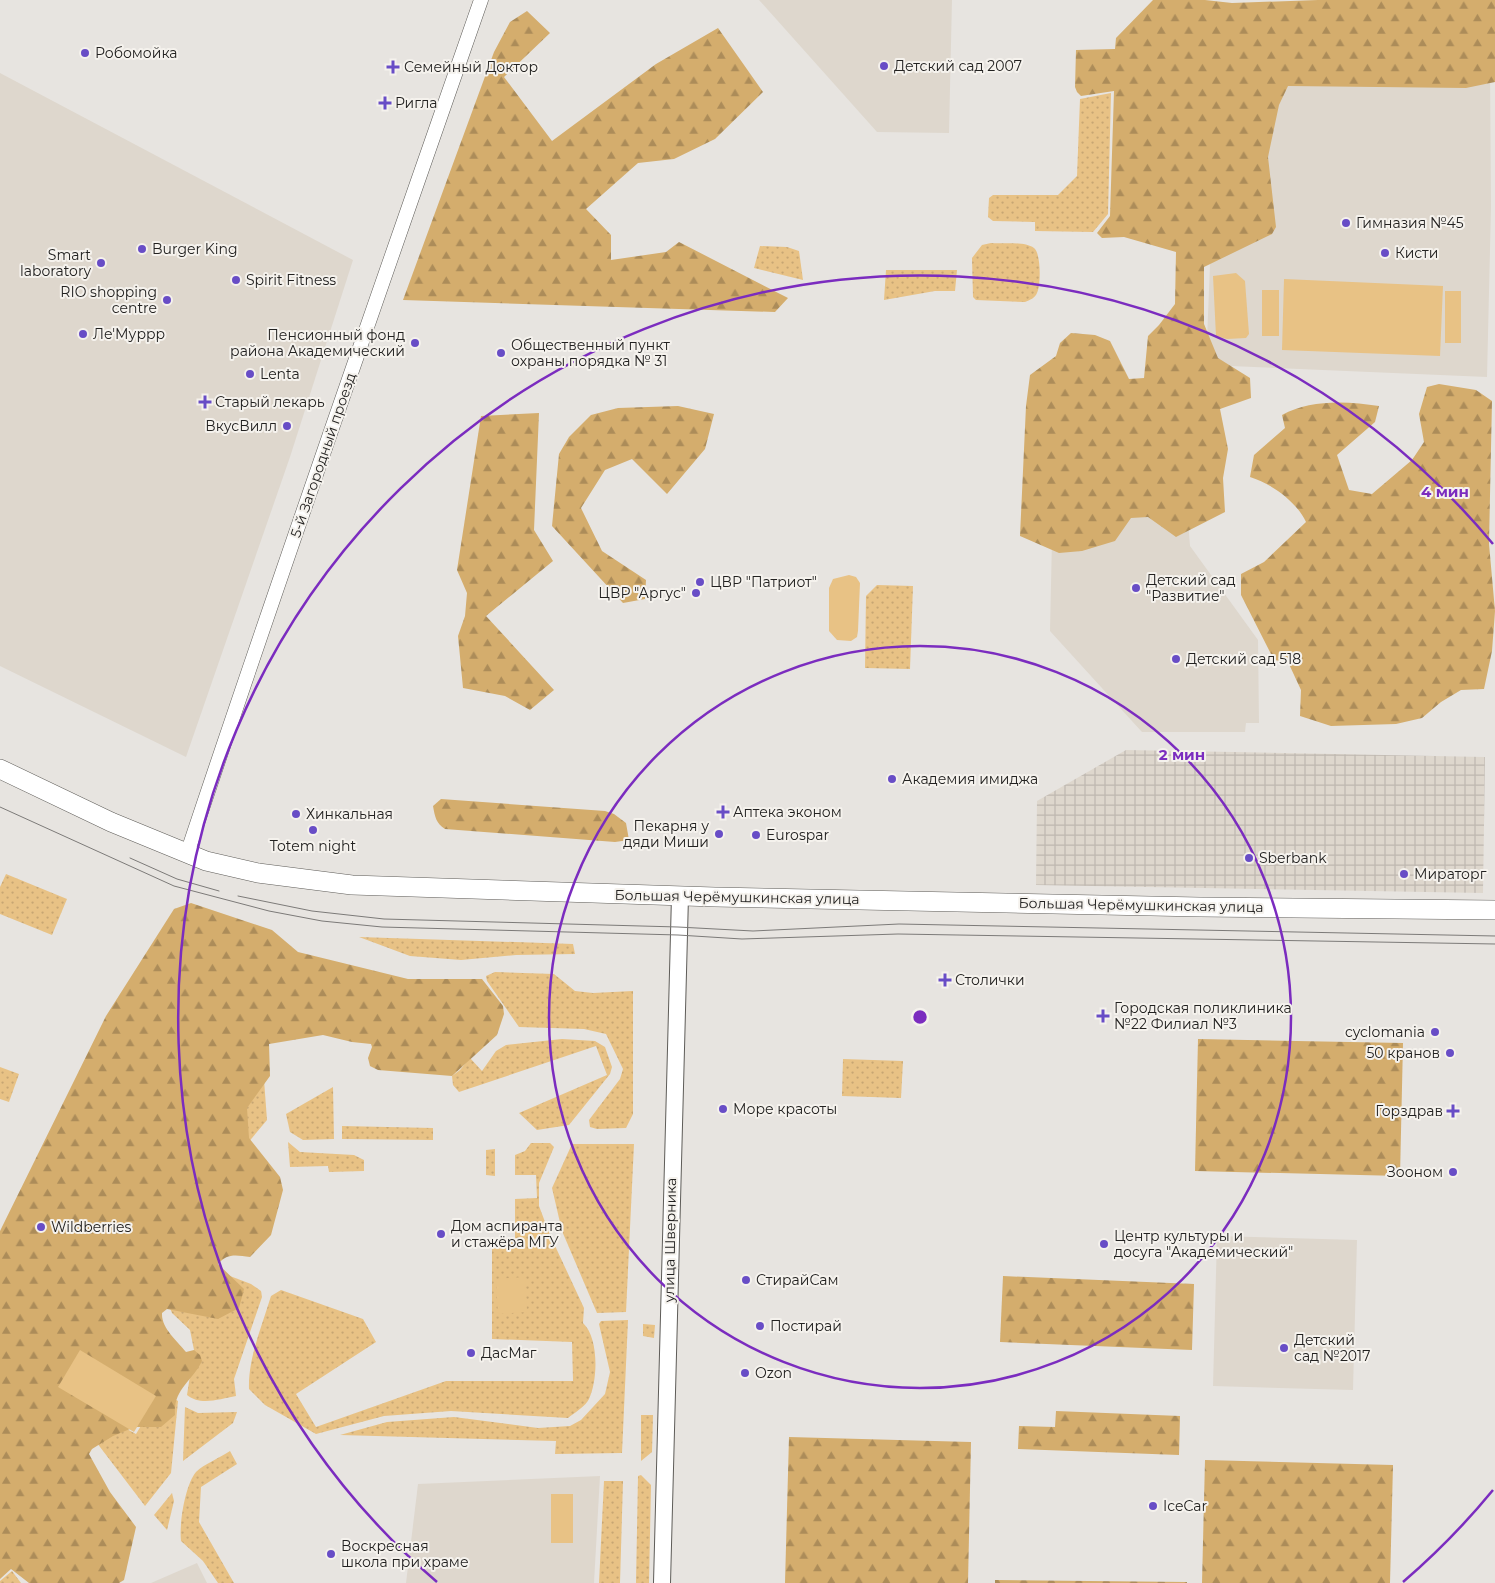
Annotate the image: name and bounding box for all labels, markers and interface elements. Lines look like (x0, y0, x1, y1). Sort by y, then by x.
place label: Робомойка (95, 44, 178, 62)
marker: Робомойка (79, 47, 91, 59)
place label: Детский сад 2007 (894, 57, 1022, 75)
place label: Семейный Доктор (404, 58, 538, 76)
marker: Семейный Доктор (386, 60, 400, 74)
marker: Детский сад 2007 (878, 60, 890, 72)
place label: Ригла (395, 94, 437, 112)
marker: Ригла (379, 97, 391, 109)
place label: Гимназия №45 (1356, 214, 1464, 232)
marker: Гимназия №45 (1340, 217, 1352, 229)
place label: Burger King (152, 240, 238, 258)
marker: Burger King (136, 243, 148, 255)
place label: Кисти (1395, 244, 1438, 262)
place label: Smart laboratory (20, 246, 91, 280)
marker: Кисти (1379, 247, 1391, 259)
marker: Smart laboratory (95, 257, 107, 269)
place label: Spirit Fitness (246, 271, 336, 289)
marker: Spirit Fitness (230, 274, 242, 286)
place label: RIO shopping centre (60, 283, 157, 317)
marker: RIO shopping centre (161, 294, 173, 306)
place label: Ле'Муррр (93, 325, 165, 343)
place label: Пенсионный фонд района Академический (230, 326, 405, 360)
marker: Ле'Муррр (77, 328, 89, 340)
place label: Общественный пункт охраны порядка № 31 (511, 336, 670, 370)
marker: Пенсионный фонд района Академический (409, 337, 421, 349)
marker: Общественный пункт охраны порядка № 31 (495, 347, 507, 359)
place label: Lenta (260, 365, 300, 383)
marker: Lenta (244, 368, 256, 380)
street label: 5-й Загородный проезд (286, 370, 360, 540)
place label: Старый лекарь (215, 393, 325, 411)
marker: Старый лекарь (199, 396, 211, 408)
place label: ВкусВилл (205, 417, 277, 435)
marker: ВкусВилл (281, 420, 293, 432)
text: 4 мин (1421, 482, 1469, 501)
place label: Детский сад "Развитие" (1146, 571, 1236, 605)
place label: ЦВР "Патриот" (710, 573, 817, 591)
marker: ЦВР "Патриот" (694, 576, 706, 588)
marker: Детский сад "Развитие" (1130, 582, 1142, 594)
place label: ЦВР "Аргус" (598, 584, 686, 602)
marker: ЦВР "Аргус" (690, 587, 702, 599)
place label: Детский сад 518 (1186, 650, 1301, 668)
marker: Детский сад 518 (1170, 653, 1182, 665)
text: 2 мин (1159, 745, 1205, 764)
place label: Академия имиджа (902, 770, 1038, 788)
marker: Академия имиджа (886, 773, 898, 785)
place label: Аптека эконом (733, 803, 842, 821)
place label: Хинкальная (306, 805, 393, 823)
marker: Аптека эконом (717, 806, 729, 818)
marker: Хинкальная (290, 808, 302, 820)
place label: Пекарня у дяди Миши (623, 817, 709, 851)
marker: Totem night (307, 824, 319, 836)
place label: Eurospar (766, 826, 829, 844)
marker: Пекарня у дяди Миши (713, 828, 725, 840)
marker: Eurospar (750, 829, 762, 841)
place label: Totem night (270, 837, 357, 855)
place label: Sberbank (1259, 849, 1327, 867)
marker: Sberbank (1243, 852, 1255, 864)
place label: Мираторг (1414, 865, 1487, 883)
marker: Мираторг (1398, 868, 1410, 880)
street label: Большая Черёмушкинская улица (614, 886, 860, 908)
street label: Большая Черёмушкинская улица (1018, 894, 1264, 916)
place label: Столички (955, 971, 1025, 989)
marker: Столички (939, 974, 951, 986)
place label: Городская поликлиника №22 Филиал №3 (1114, 999, 1292, 1033)
centre of rings (911, 1008, 929, 1026)
marker: Городская поликлиника №22 Филиал №3 (1096, 1009, 1110, 1023)
place label: cyclomania (1345, 1023, 1425, 1041)
marker: cyclomania (1429, 1026, 1441, 1038)
place label: 50 кранов (1366, 1044, 1440, 1062)
marker: 50 кранов (1444, 1047, 1456, 1059)
place label: Море красоты (733, 1100, 837, 1118)
place label: Горздрав (1375, 1102, 1443, 1120)
marker: Море красоты (717, 1103, 729, 1115)
marker: Горздрав (1447, 1105, 1459, 1117)
place label: Зооном (1387, 1163, 1443, 1181)
marker: Зооном (1447, 1166, 1459, 1178)
street label: улица Шверника (660, 1178, 680, 1303)
place label: Дом аспиранта и стажёра МГУ (451, 1217, 563, 1251)
place label: Wildberries (51, 1218, 132, 1236)
marker: Wildberries (35, 1221, 47, 1233)
place label: Центр культуры и досуга "Академический" (1114, 1227, 1293, 1261)
marker: Дом аспиранта и стажёра МГУ (435, 1228, 447, 1240)
marker: Центр культуры и досуга "Академический" (1098, 1238, 1110, 1250)
place label: СтирайСам (756, 1271, 839, 1289)
marker: СтирайСам (740, 1274, 752, 1286)
place label: Постирай (770, 1317, 842, 1335)
marker: Постирай (754, 1320, 766, 1332)
place label: Детский сад №2017 (1294, 1331, 1370, 1365)
marker: Детский сад №2017 (1278, 1342, 1290, 1354)
place label: ДасМаг (481, 1344, 537, 1362)
marker: ДасМаг (465, 1347, 477, 1359)
place label: Ozon (755, 1364, 792, 1382)
marker: Ozon (739, 1367, 751, 1379)
place label: IceCar (1163, 1497, 1208, 1515)
marker: IceCar (1147, 1500, 1159, 1512)
place label: Воскресная школа при храме (341, 1537, 469, 1571)
marker: Воскресная школа при храме (325, 1548, 337, 1560)

